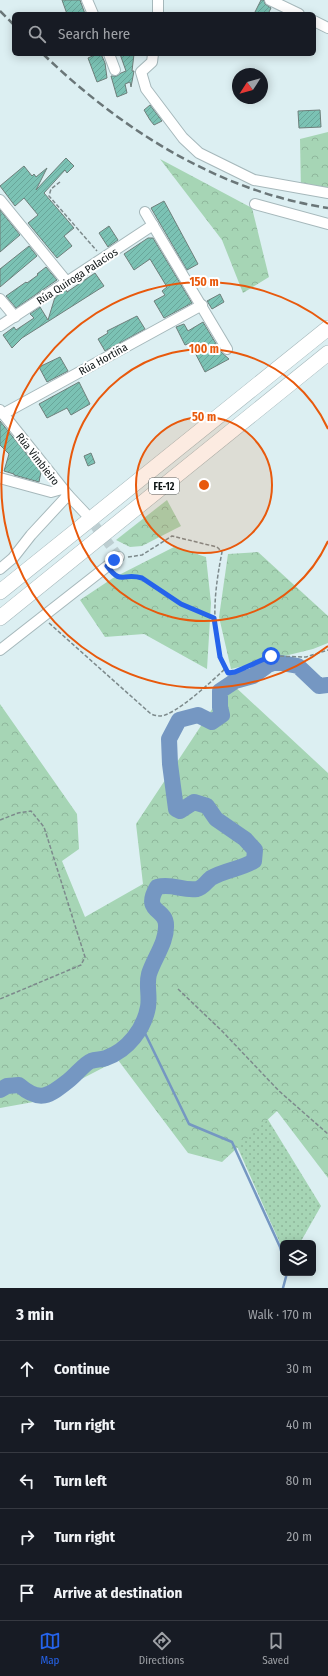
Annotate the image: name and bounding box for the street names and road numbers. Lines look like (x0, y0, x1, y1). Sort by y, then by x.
street label: Rúa Quiroga Palacios (34, 245, 121, 307)
street label: Rúa Hortiña (77, 341, 130, 378)
street label: Rúa Vimbieiro (13, 431, 62, 488)
road number: FE-12 (149, 478, 179, 494)

